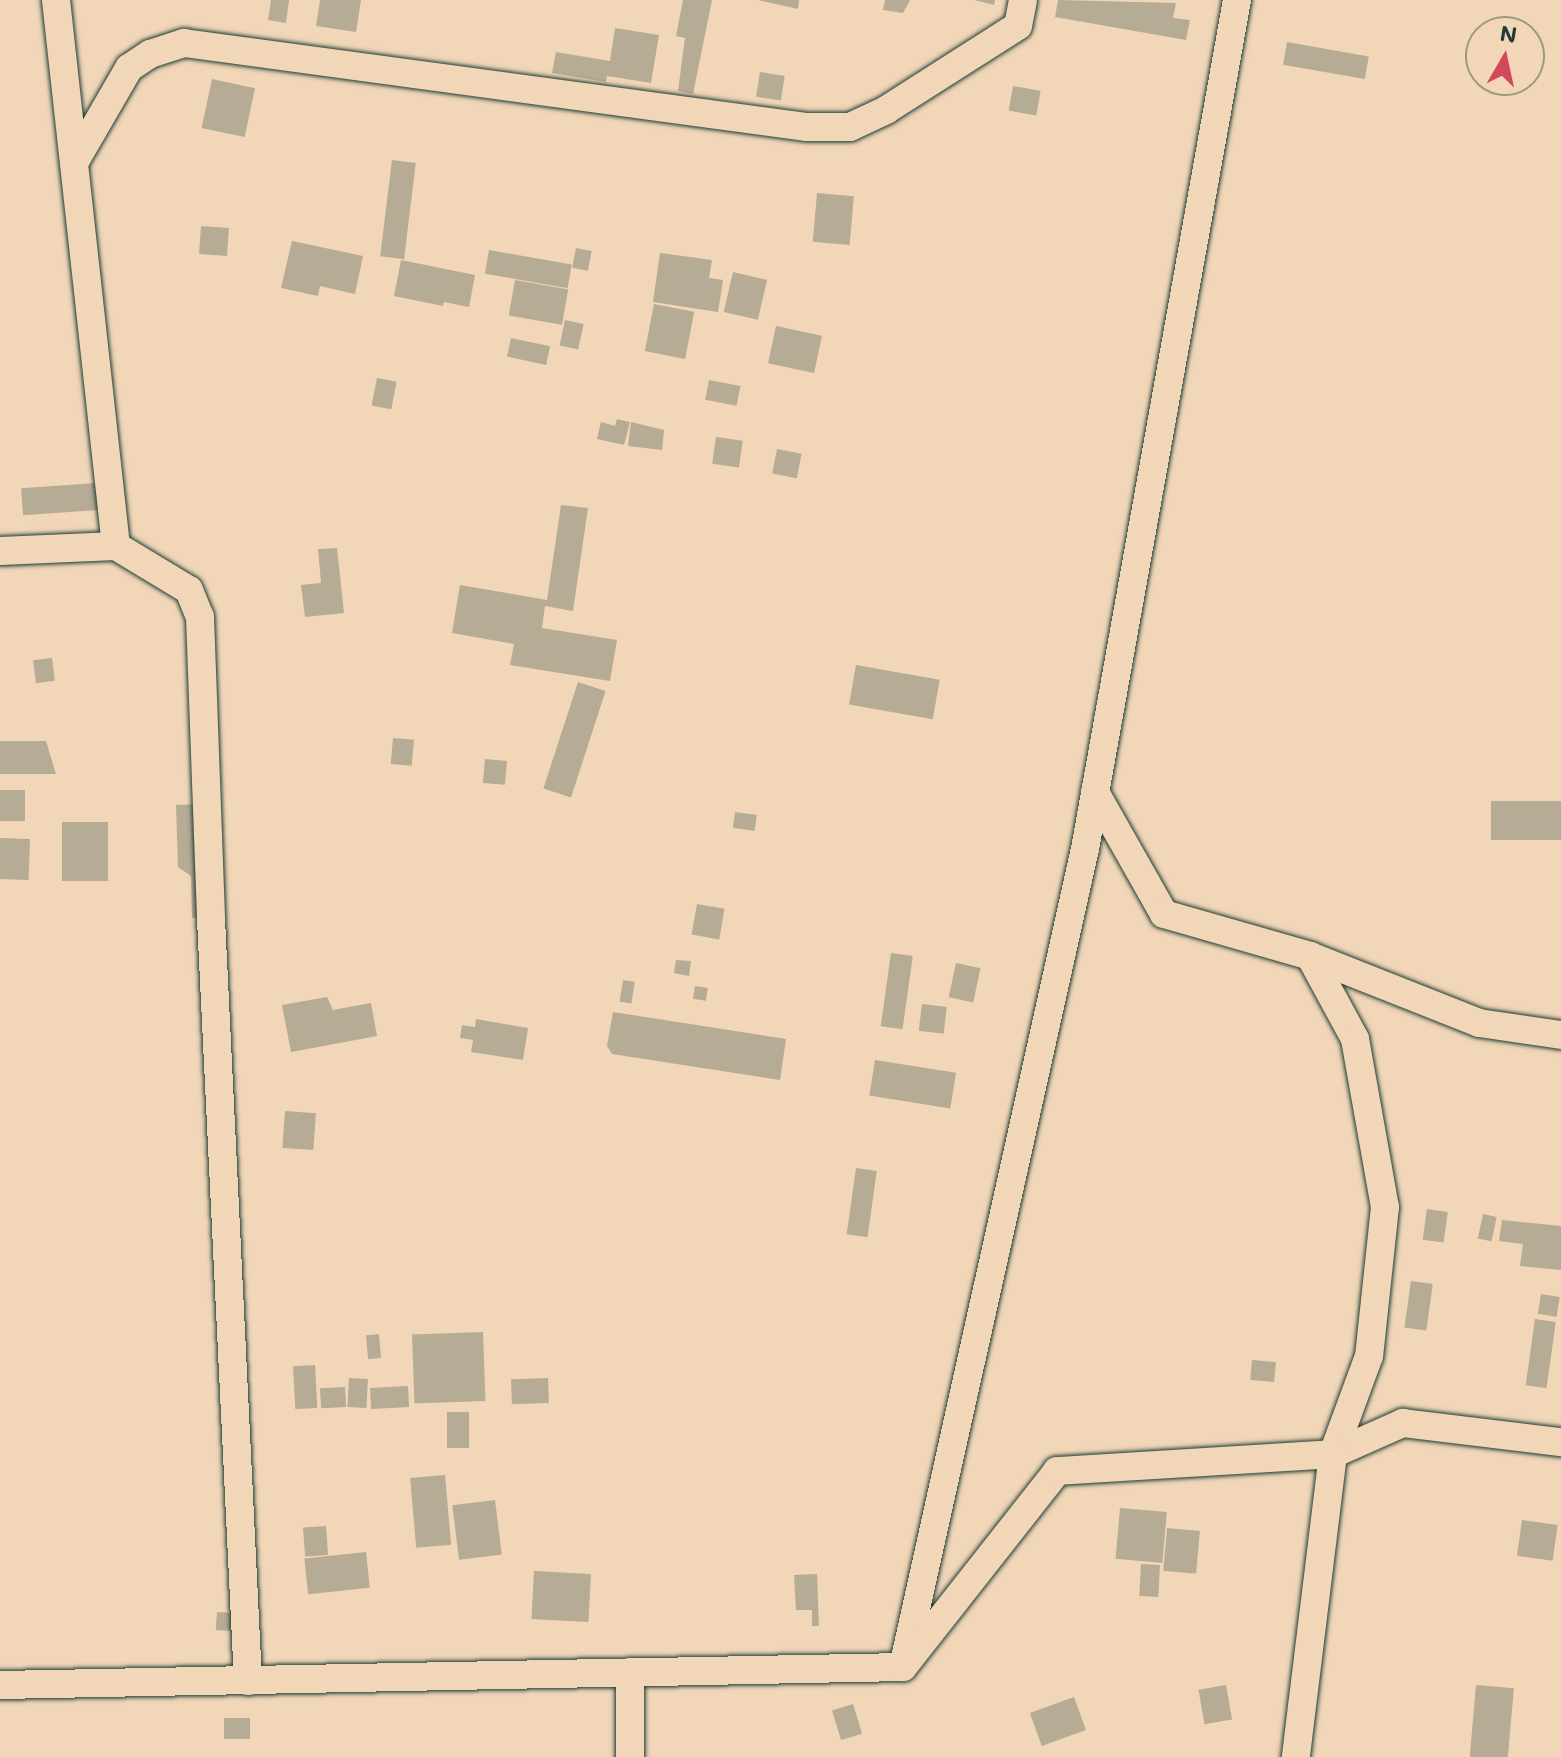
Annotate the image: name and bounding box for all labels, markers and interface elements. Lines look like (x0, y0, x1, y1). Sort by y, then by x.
north arrow (1465, 16, 1545, 96)
text: N (1498, 18, 1519, 49)

